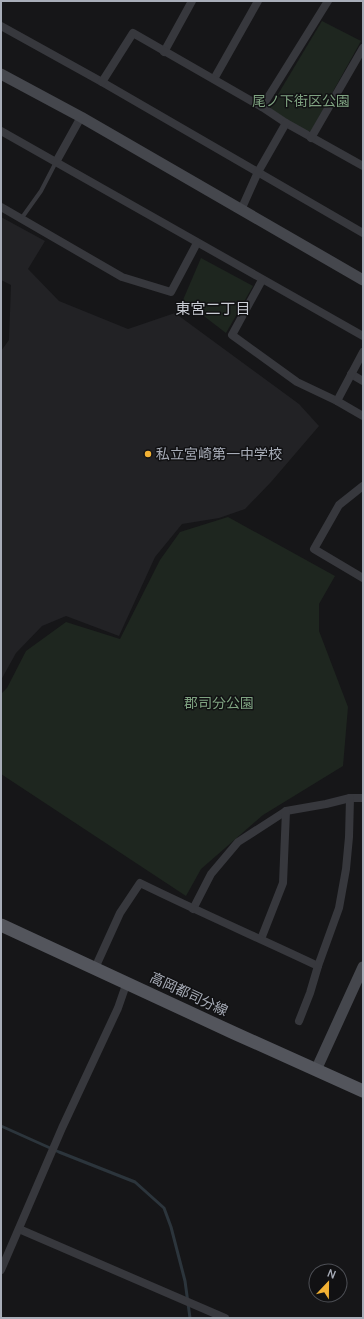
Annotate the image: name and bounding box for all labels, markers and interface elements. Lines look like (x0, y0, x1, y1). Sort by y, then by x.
park label: 尾ノ下街区公園 (252, 91, 350, 110)
district label: 東宮二丁目 (175, 298, 251, 319)
place label: 私立宮崎第一中学校 (156, 444, 282, 463)
marker: 私立宮崎第一中学校 (143, 449, 153, 459)
park label: 郡司分公園 (184, 693, 254, 712)
street label: 高岡都司分線 (147, 967, 231, 1020)
north arrow (308, 1263, 348, 1303)
text: N (325, 1265, 338, 1282)

